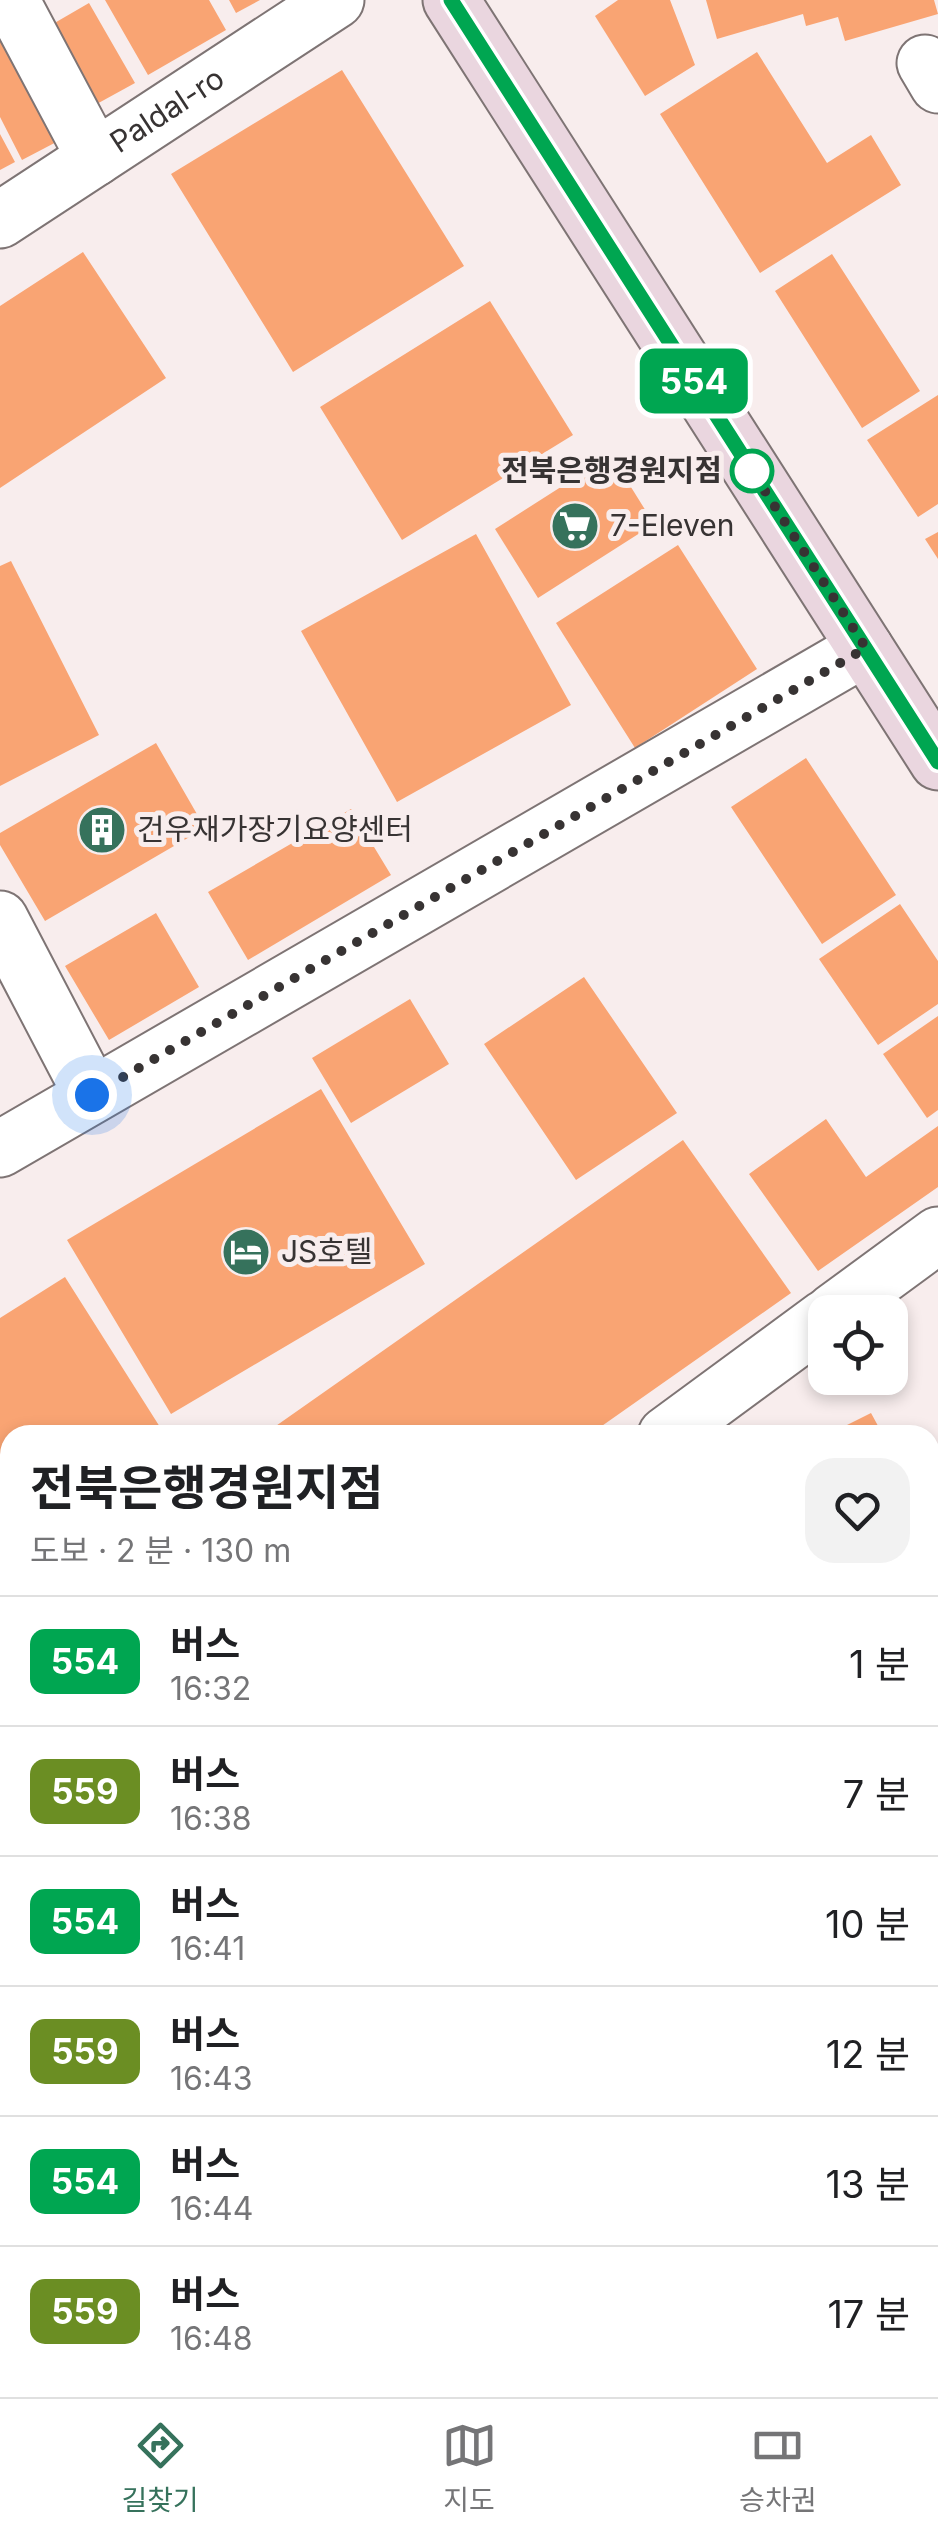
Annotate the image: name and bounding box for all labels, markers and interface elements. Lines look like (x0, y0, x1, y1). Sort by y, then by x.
street label: Paldal-ro (103, 59, 230, 160)
line badge: 554 (636, 348, 752, 414)
text: 554 (660, 360, 728, 402)
marker: 전북은행경원지점 (731, 450, 773, 492)
place label: 전북은행경원지점 (501, 452, 722, 488)
supermarket icon: 7-Eleven (549, 500, 601, 552)
place label: 7-Eleven (610, 507, 734, 543)
building icon: 건우재가장기요양센터 (76, 804, 128, 856)
place label: 건우재가장기요양센터 (137, 811, 413, 847)
your location (67, 1070, 117, 1120)
hotel icon: JS호텔 (220, 1226, 272, 1278)
place label: JS호텔 (281, 1233, 373, 1269)
map controls (808, 1295, 908, 1395)
button: locate (808, 1295, 908, 1395)
text: 전북은행경원지점 (30, 1458, 383, 1517)
button: heart (805, 1458, 910, 1563)
text: 도보 · 2 분 · 130 m (30, 1531, 291, 1570)
text: 버스 (170, 1621, 240, 1667)
text: 554 (51, 1640, 119, 1682)
text: 1 분 (849, 1641, 910, 1687)
text: 16:32 (170, 1669, 251, 1708)
text: 버스 (170, 1751, 240, 1797)
text: 559 (51, 1770, 119, 1812)
text: 7 분 (843, 1771, 910, 1817)
text: 16:38 (170, 1799, 252, 1838)
text: 버스 (170, 1881, 240, 1927)
text: 554 (51, 1900, 119, 1942)
text: 10 분 (825, 1901, 910, 1947)
text: 16:41 (170, 1929, 245, 1968)
text: 버스 (170, 2011, 240, 2057)
text: 559 (51, 2030, 119, 2072)
text: 12 분 (826, 2031, 910, 2077)
text: 16:43 (170, 2059, 253, 2098)
text: 버스 (170, 2141, 240, 2187)
text: 554 (51, 2160, 119, 2202)
text: 13 분 (825, 2161, 910, 2207)
text: 16:44 (170, 2189, 253, 2228)
text: 버스 (170, 2271, 240, 2317)
text: 559 (51, 2290, 119, 2332)
text: 17 분 (827, 2291, 910, 2337)
text: 16:48 (170, 2319, 253, 2358)
tab: 길찾기 (121, 2418, 199, 2518)
tab: 지도 (442, 2418, 497, 2518)
tab: 승차권 (739, 2418, 817, 2518)

